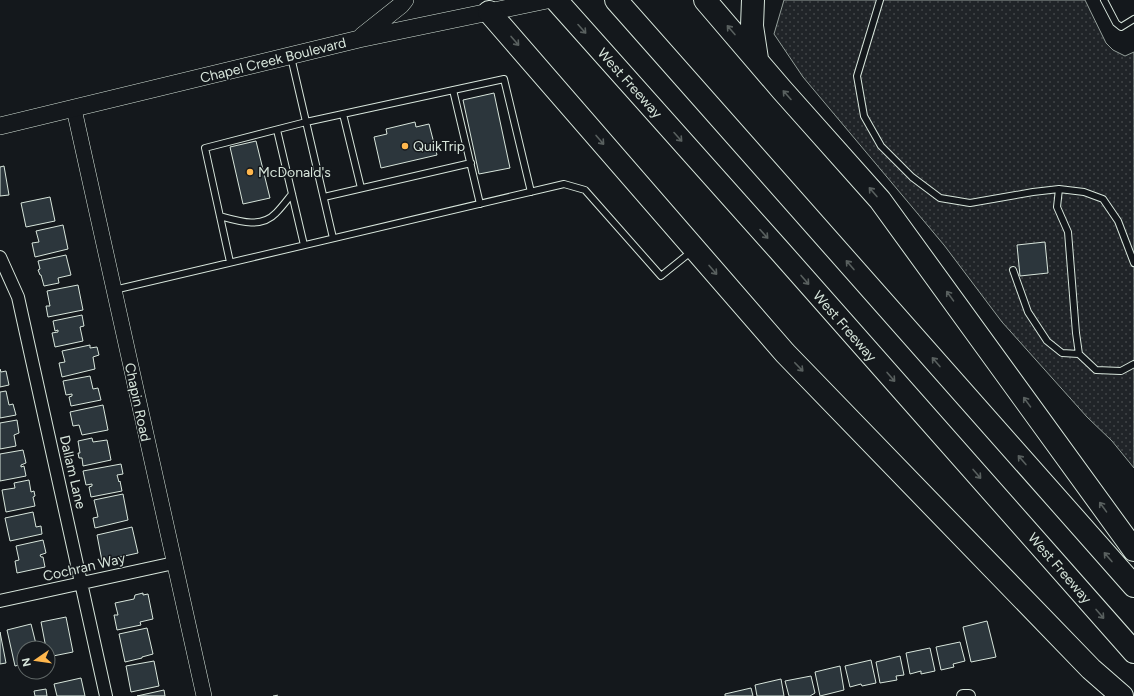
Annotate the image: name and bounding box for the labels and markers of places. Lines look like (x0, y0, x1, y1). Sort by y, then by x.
place label: QuikTrip (413, 138, 465, 155)
marker: QuikTrip (400, 141, 410, 151)
place label: McDonald's (258, 164, 331, 181)
marker: McDonald's (245, 167, 255, 177)

